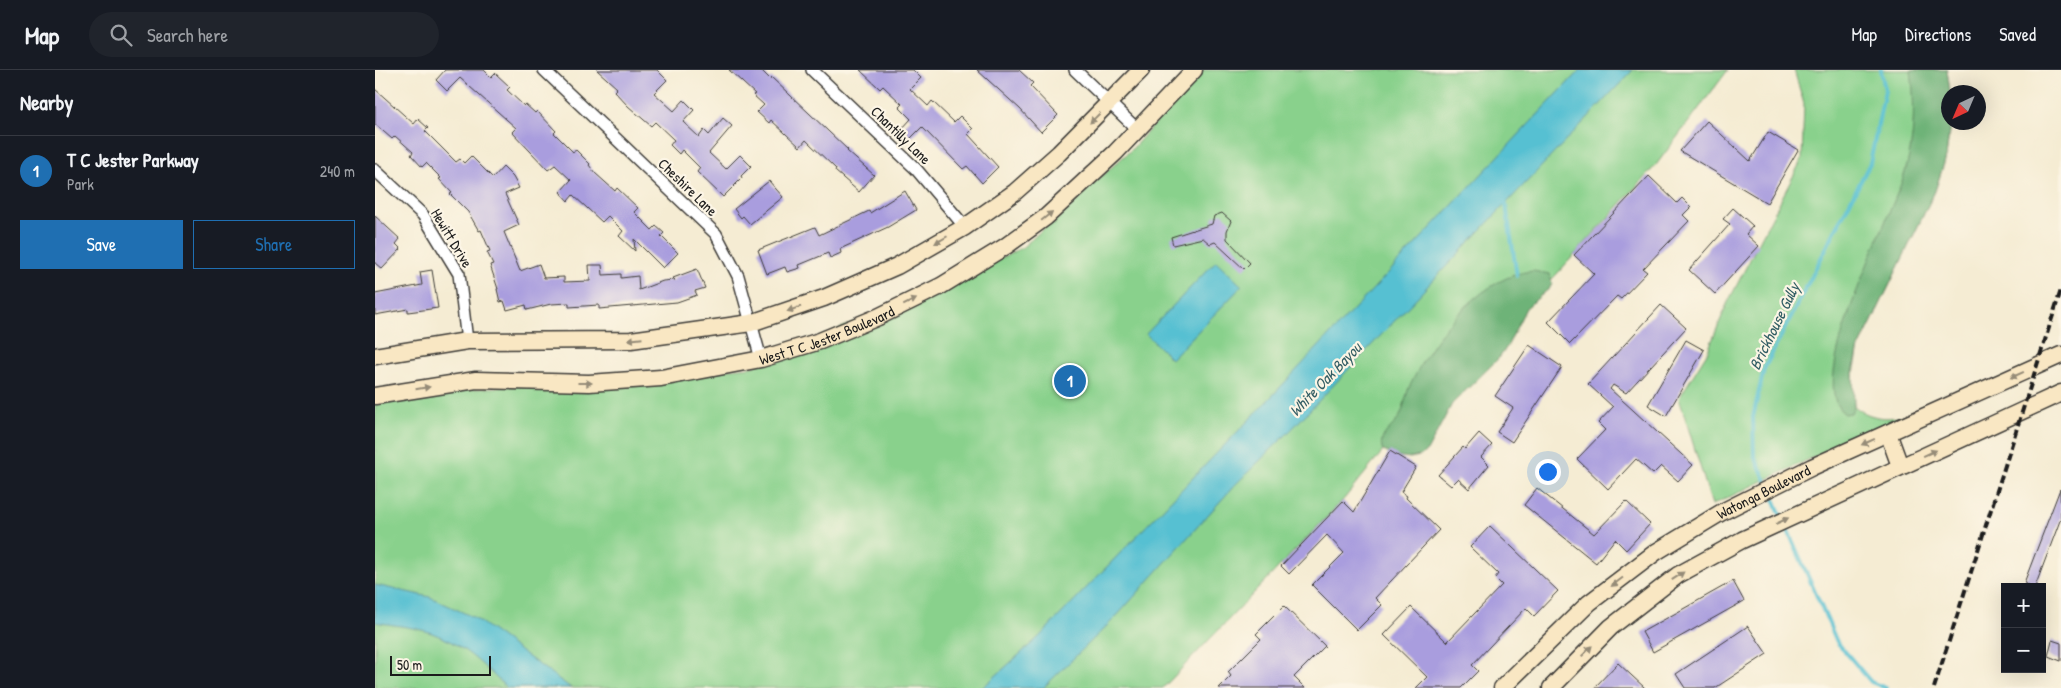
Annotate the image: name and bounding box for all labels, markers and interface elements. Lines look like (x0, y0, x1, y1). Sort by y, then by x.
search box (89, 12, 439, 57)
text: Map (25, 19, 59, 51)
icon: search (107, 21, 135, 49)
text: Search here (147, 22, 228, 48)
text: Map (1852, 22, 1877, 47)
text: Directions (1905, 22, 1971, 47)
text: Saved (1999, 22, 2036, 47)
north arrow (1941, 85, 1986, 130)
text: Nearby (20, 88, 73, 117)
street label: Chantilly Lane (866, 101, 936, 169)
one-way arrow (1089, 112, 1101, 124)
text: T C Jester Parkway (67, 147, 199, 173)
street label: Cheshire Lane (654, 153, 722, 221)
text: 1 (33, 160, 39, 182)
text: 240 m (320, 160, 355, 182)
text: Park (67, 173, 94, 195)
street label: Hewitt Drive (426, 205, 478, 271)
one-way arrow (1040, 210, 1053, 221)
button: Save (20, 220, 183, 269)
button: Share (193, 220, 355, 269)
one-way arrow (935, 236, 948, 245)
water label: Brickhouse Gully (1743, 277, 1806, 373)
one-way arrow (902, 298, 917, 306)
street label: West T C Jester Boulevard (756, 300, 898, 370)
one-way arrow (786, 305, 801, 313)
one-way arrow (627, 335, 643, 343)
water label: White Oak Bayou (1284, 336, 1367, 421)
pin: 1 (1054, 362, 1086, 400)
one-way arrow (2010, 371, 2024, 379)
one-way arrow (577, 379, 593, 387)
one-way arrow (415, 384, 431, 392)
one-way arrow (1861, 438, 1875, 446)
one-way arrow (1923, 448, 1937, 456)
your location (1535, 459, 1561, 485)
street label: Watonga Boulevard (1712, 459, 1814, 524)
one-way arrow (1775, 517, 1789, 525)
one-way arrow (1671, 571, 1685, 581)
one-way arrow (1611, 576, 1624, 587)
map controls (2001, 583, 2046, 673)
button: + (2001, 583, 2046, 628)
button: − (2001, 628, 2046, 673)
one-way arrow (1581, 645, 1593, 657)
scale bar (390, 653, 491, 676)
text: 50 m (397, 655, 422, 674)

